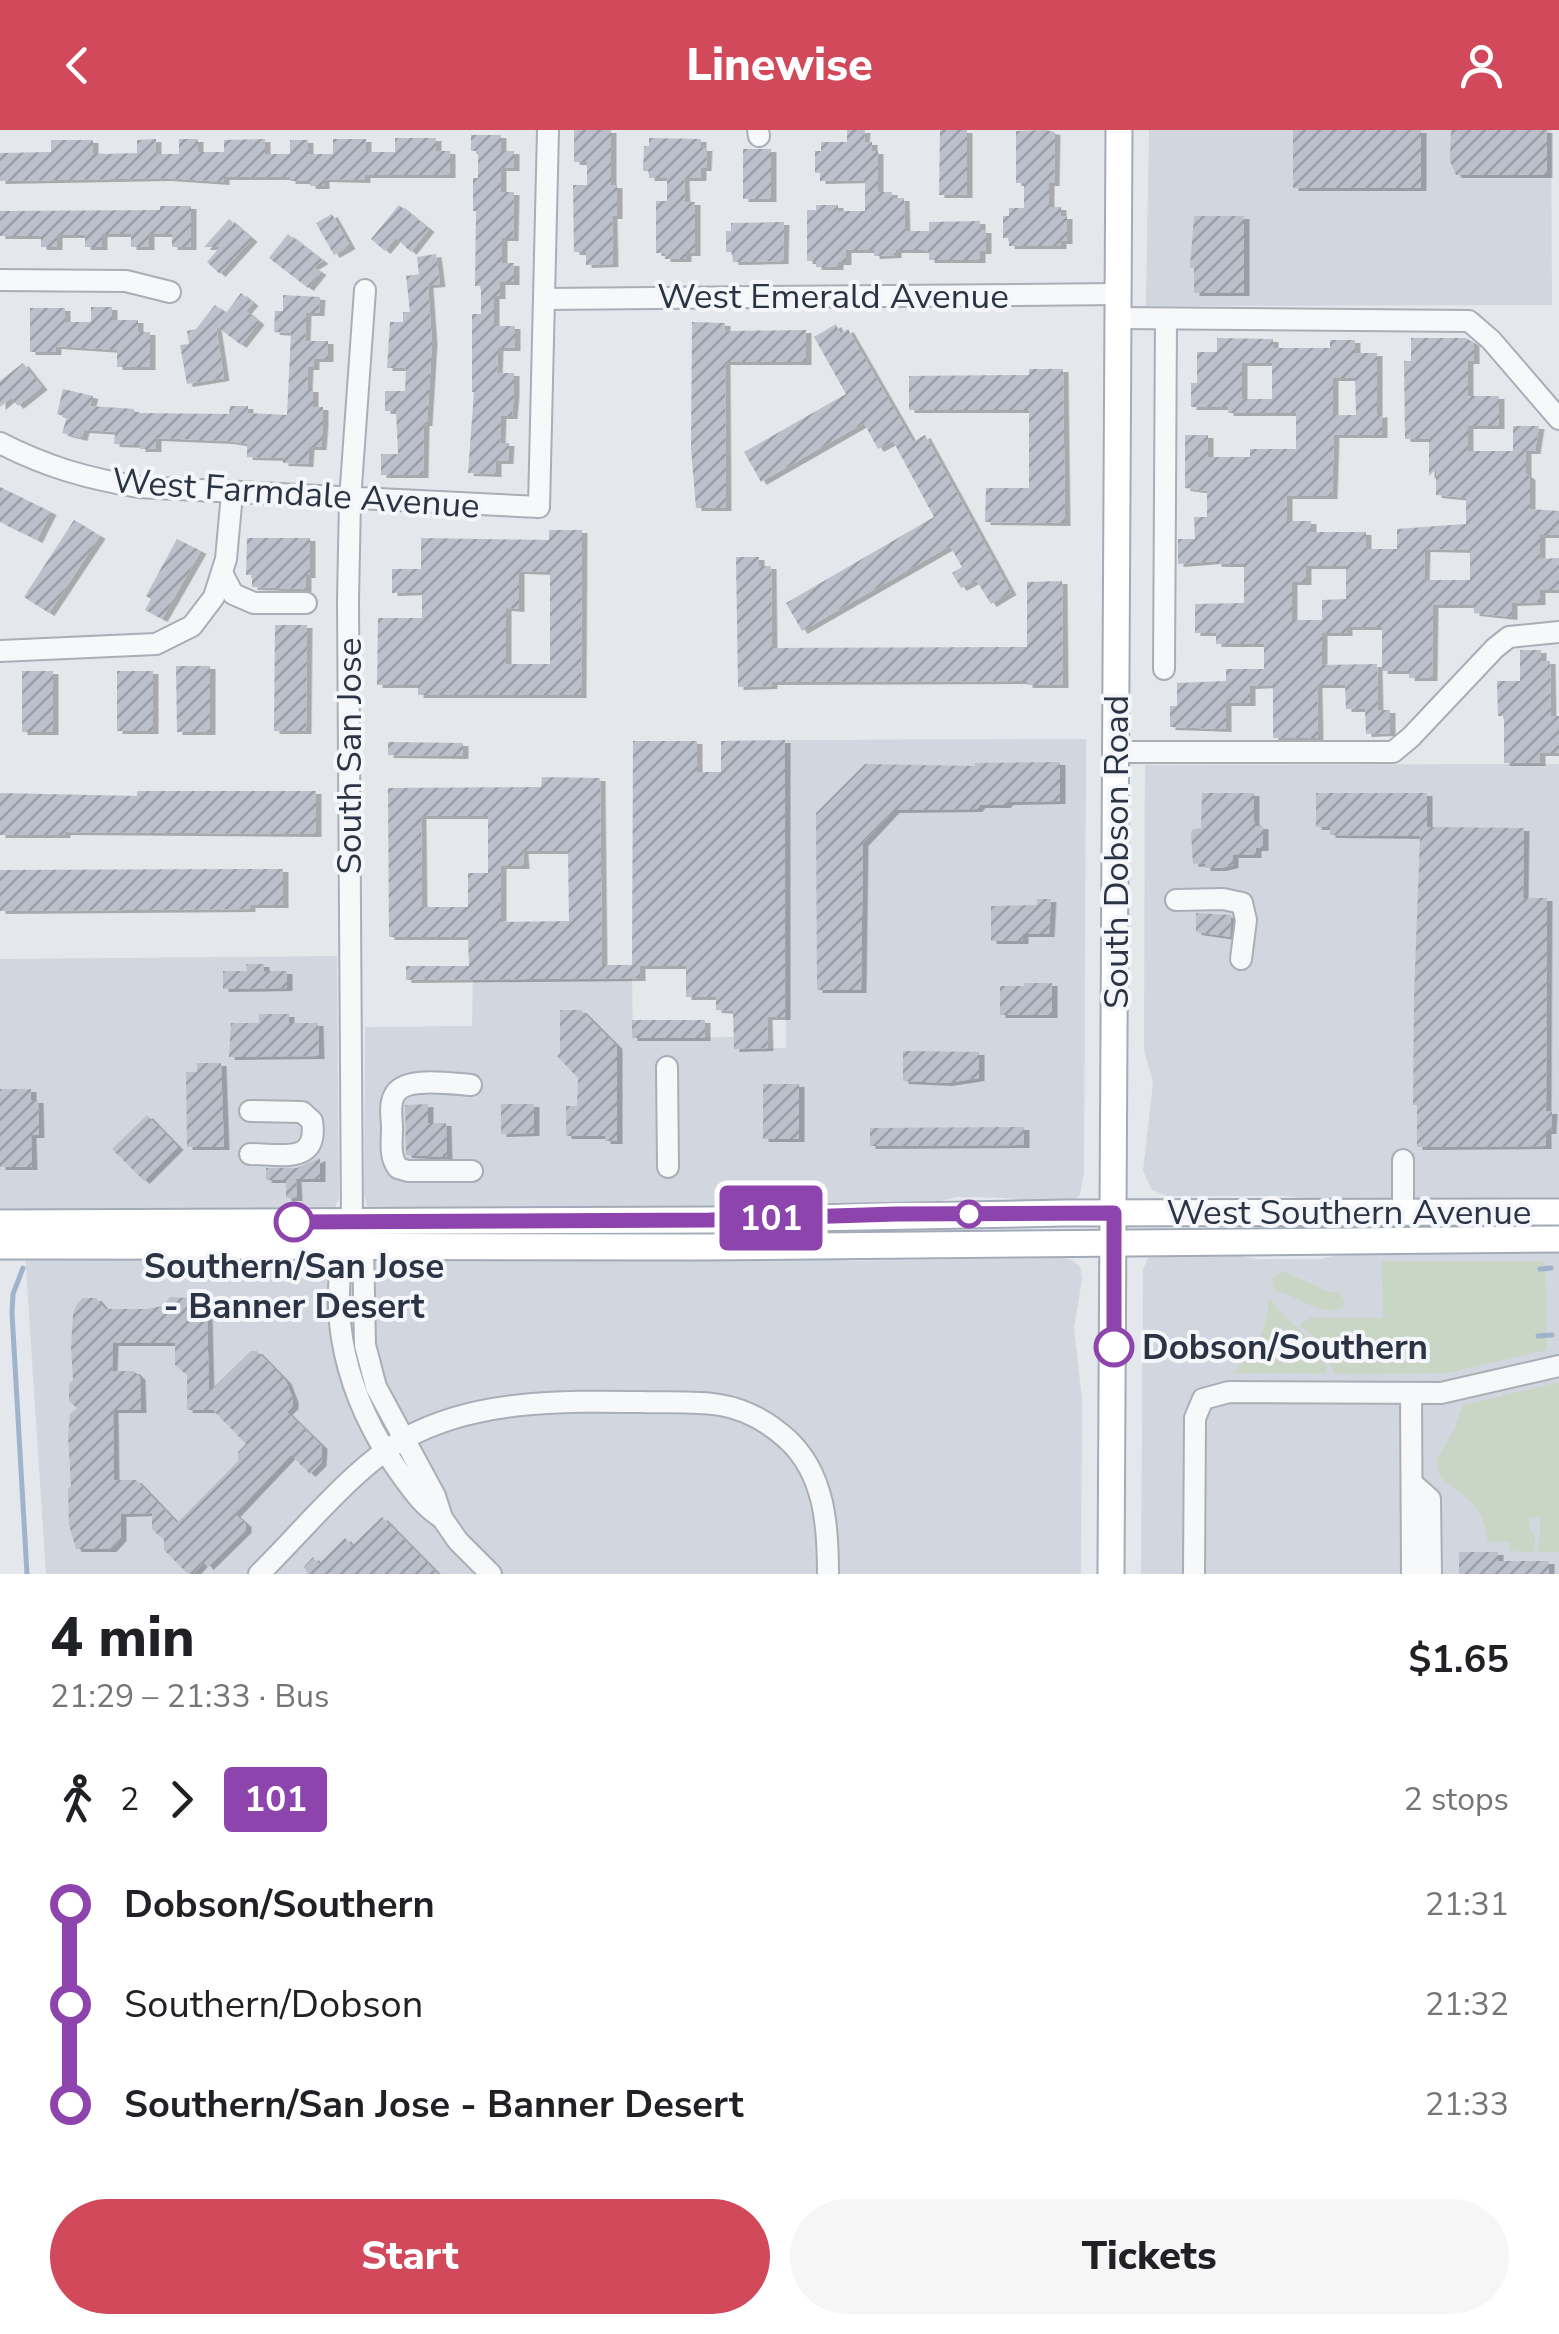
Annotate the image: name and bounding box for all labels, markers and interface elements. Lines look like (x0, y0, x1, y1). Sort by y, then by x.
text: Linewise (686, 35, 873, 96)
icon: back (50, 38, 105, 93)
icon: person (1454, 38, 1509, 93)
street label: West Emerald Avenue (657, 273, 1009, 320)
street label: West Farmdale Avenue (111, 457, 481, 530)
street label: South San Jose (326, 638, 373, 874)
street label: South Dobson Road (1093, 695, 1140, 1009)
line badge: 101 (714, 1186, 828, 1250)
street label: West Southern Avenue (1167, 1189, 1531, 1236)
text: 101 (739, 1195, 803, 1242)
unlabelled marker (956, 1201, 982, 1227)
marker: Southern/San Jose - Banner Desert (275, 1203, 313, 1241)
place label: Southern/San Jose - Banner Desert (144, 1243, 444, 1330)
place label: Dobson/Southern (1142, 1324, 1428, 1371)
marker: Dobson/Southern (1095, 1328, 1133, 1366)
text: 4 min (50, 1600, 195, 1675)
text: $1.65 (1408, 1634, 1509, 1685)
text: 21:29 – 21:33 · Bus (50, 1675, 329, 1718)
icon: walk (50, 1772, 105, 1827)
icon: forward (154, 1772, 209, 1827)
text: 101 (244, 1776, 307, 1823)
text: 2 (120, 1778, 139, 1821)
text: 2 stops (1403, 1778, 1509, 1821)
text: Dobson/Southern (124, 1879, 435, 1930)
text: 21:31 (1425, 1883, 1509, 1926)
text: Southern/Dobson (124, 1979, 423, 2030)
text: 21:32 (1425, 1983, 1509, 2026)
text: Southern/San Jose - Banner Desert (124, 2079, 743, 2130)
text: 21:33 (1425, 2083, 1509, 2126)
button: Start (50, 2199, 770, 2314)
button: Tickets (790, 2199, 1509, 2314)

